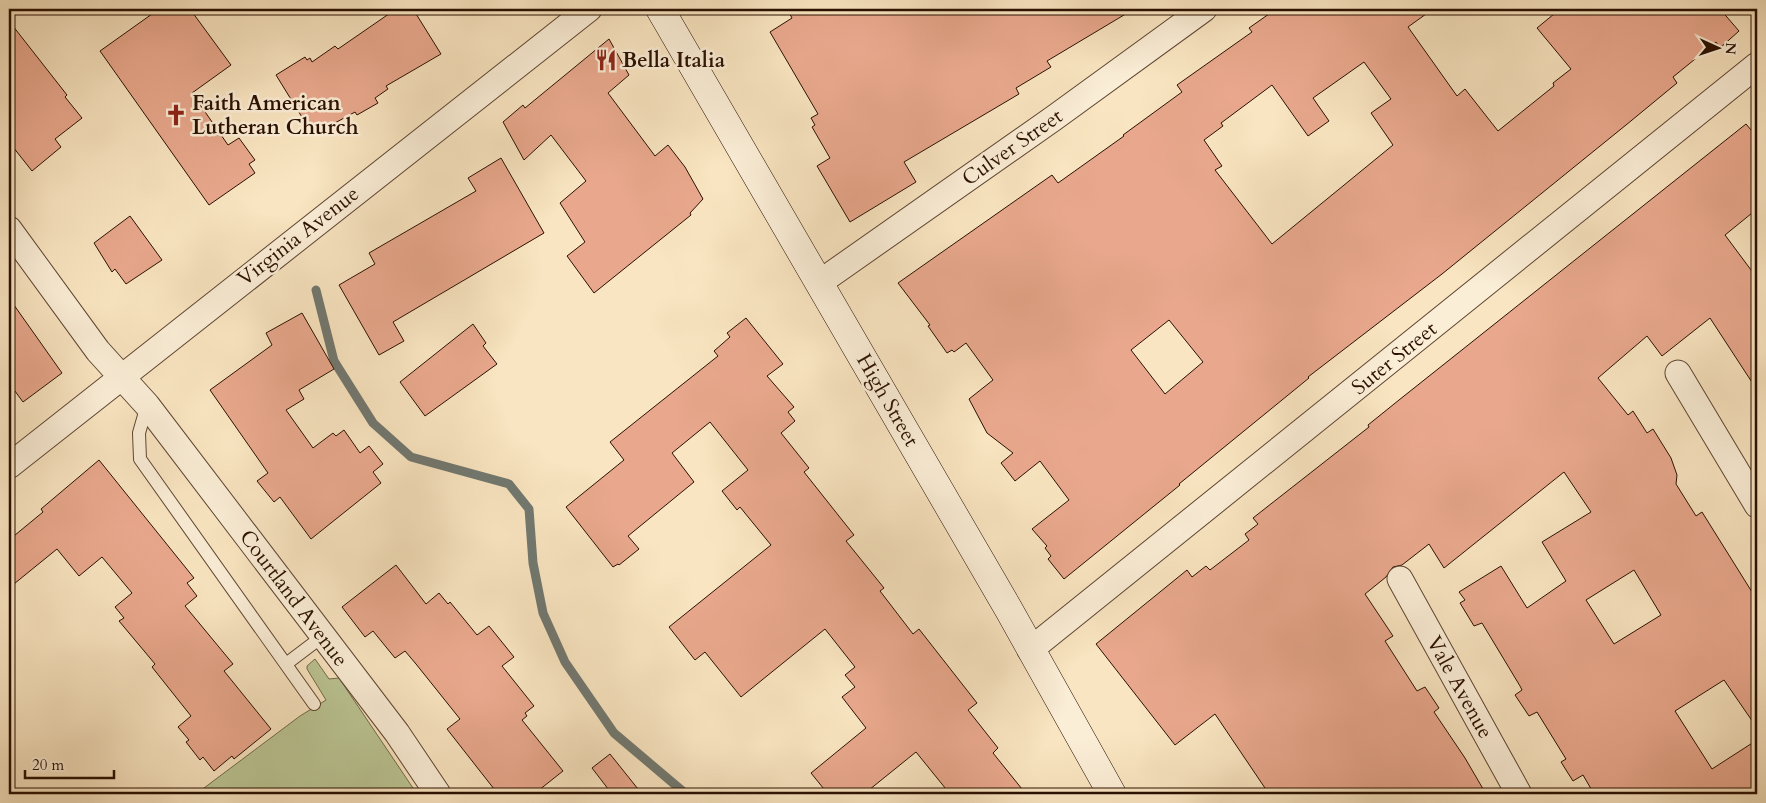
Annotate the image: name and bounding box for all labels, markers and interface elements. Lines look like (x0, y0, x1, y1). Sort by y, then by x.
north arrow (1694, 22, 1744, 72)
text: N (1721, 42, 1740, 55)
place label: Bella Italia (622, 46, 726, 75)
restaurant icon: Bella Italia (593, 47, 619, 73)
place label: Faith American Lutheran Church (192, 89, 359, 142)
church icon: Faith American Lutheran Church (163, 102, 189, 128)
street label: Culver Street (956, 102, 1069, 193)
street label: Virginia Avenue (231, 180, 365, 293)
street label: Suter Street (1346, 315, 1443, 402)
street label: High Street (849, 348, 926, 452)
street label: Courtland Avenue (233, 524, 355, 673)
street label: Vale Avenue (1419, 631, 1500, 744)
scale bar (25, 748, 114, 780)
text: 20 m (32, 755, 64, 775)

